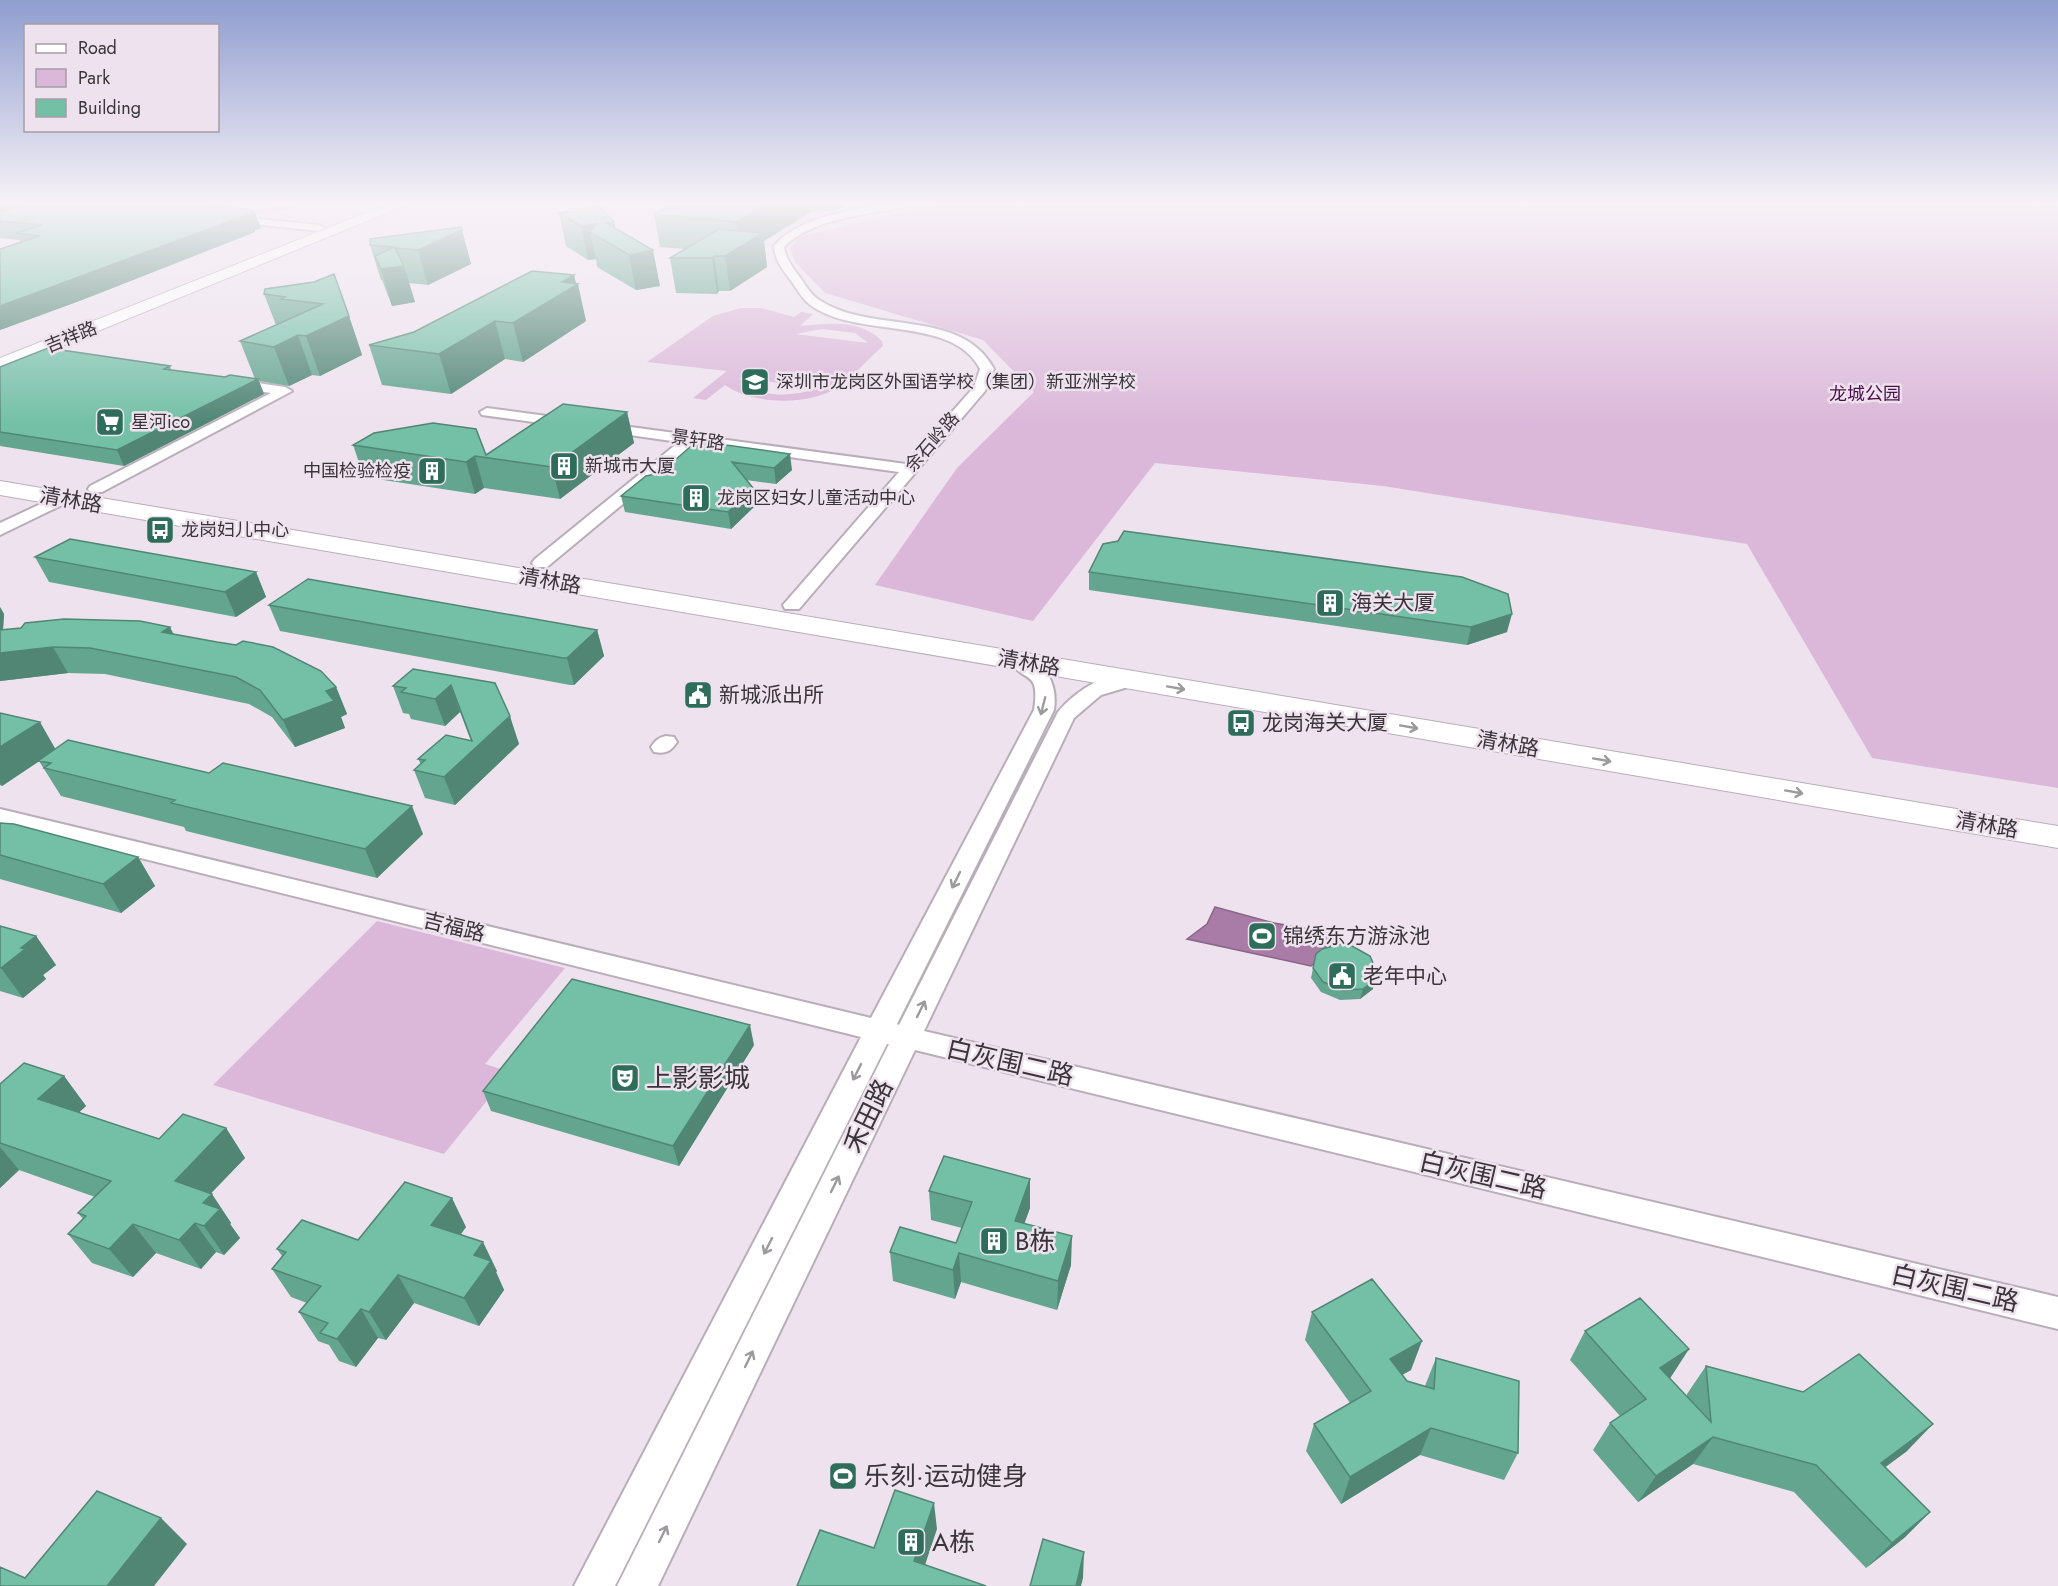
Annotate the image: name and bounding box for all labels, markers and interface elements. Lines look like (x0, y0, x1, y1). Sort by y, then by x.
legend (24, 24, 219, 132)
text: Road (78, 35, 117, 61)
text: Park (78, 65, 110, 91)
text: Building (78, 95, 141, 121)
street label: 吉祥路 (41, 315, 101, 359)
school or university icon: 深圳市龙岗区外国语学校（集团）新亚洲学校 (739, 366, 771, 398)
place label: 深圳市龙岗区外国语学校（集团）新亚洲学校 (776, 369, 1136, 395)
park label: 龙城公园 (1829, 381, 1901, 407)
supermarket icon: 星河ico (94, 406, 126, 438)
street label: 余石岭路 (899, 406, 965, 478)
place label: 星河ico (131, 409, 190, 435)
street label: 景轩路 (669, 423, 727, 457)
building icon: 新城市大厦 (548, 450, 580, 482)
place label: 新城市大厦 (585, 453, 675, 479)
building icon: 中国检验检疫 (416, 455, 448, 487)
place label: 中国检验检疫 (303, 458, 411, 484)
street label: 清林路 (37, 480, 105, 520)
building icon: 龙岗区妇女儿童活动中心 (680, 482, 712, 514)
place label: 龙岗区妇女儿童活动中心 (717, 485, 915, 511)
bus stop icon: 龙岗妇儿中心 (144, 514, 176, 546)
place label: 龙岗妇儿中心 (181, 517, 289, 543)
street label: 清林路 (516, 561, 584, 601)
building icon: 海关大厦 (1314, 587, 1346, 619)
place label: 海关大厦 (1351, 588, 1435, 618)
street label: 清林路 (995, 643, 1063, 683)
public building icon: 新城派出所 (682, 679, 714, 711)
place label: 新城派出所 (719, 680, 824, 710)
one-way arrow (1165, 682, 1185, 693)
one-way arrow (1037, 696, 1049, 715)
bus stop icon: 龙岗海关大厦 (1225, 707, 1257, 739)
place label: 龙岗海关大厦 (1262, 708, 1388, 738)
one-way arrow (1399, 722, 1419, 733)
street label: 清林路 (1474, 724, 1542, 764)
one-way arrow (1591, 755, 1611, 766)
one-way arrow (1784, 787, 1803, 798)
street label: 清林路 (1953, 805, 2021, 845)
one-way arrow (950, 871, 962, 889)
street label: 吉福路 (420, 905, 488, 949)
sports icon: 锦绣东方游泳池 (1246, 920, 1278, 952)
place label: 锦绣东方游泳池 (1283, 921, 1430, 951)
public building icon: 老年中心 (1326, 960, 1358, 992)
place label: 老年中心 (1363, 961, 1447, 991)
one-way arrow (916, 1000, 928, 1018)
street label: 白灰围二路 (942, 1029, 1078, 1095)
place label: 上影影城 (646, 1059, 750, 1097)
theatre icon: 上影影城 (609, 1062, 641, 1094)
one-way arrow (851, 1063, 863, 1081)
street label: 禾田路 (834, 1073, 902, 1159)
street label: 白灰围二路 (1415, 1142, 1551, 1208)
one-way arrow (830, 1175, 841, 1193)
place label: B栋 (1015, 1222, 1056, 1260)
building icon: B栋 (978, 1225, 1010, 1257)
one-way arrow (762, 1237, 774, 1255)
street label: 白灰围二路 (1887, 1255, 2023, 1321)
one-way arrow (744, 1350, 755, 1368)
place label: 乐刻·运动健身 (864, 1457, 1028, 1495)
sports icon: 乐刻·运动健身 (827, 1460, 859, 1492)
place label: A栋 (932, 1523, 975, 1561)
one-way arrow (657, 1525, 669, 1543)
building icon: A栋 (895, 1526, 927, 1558)

